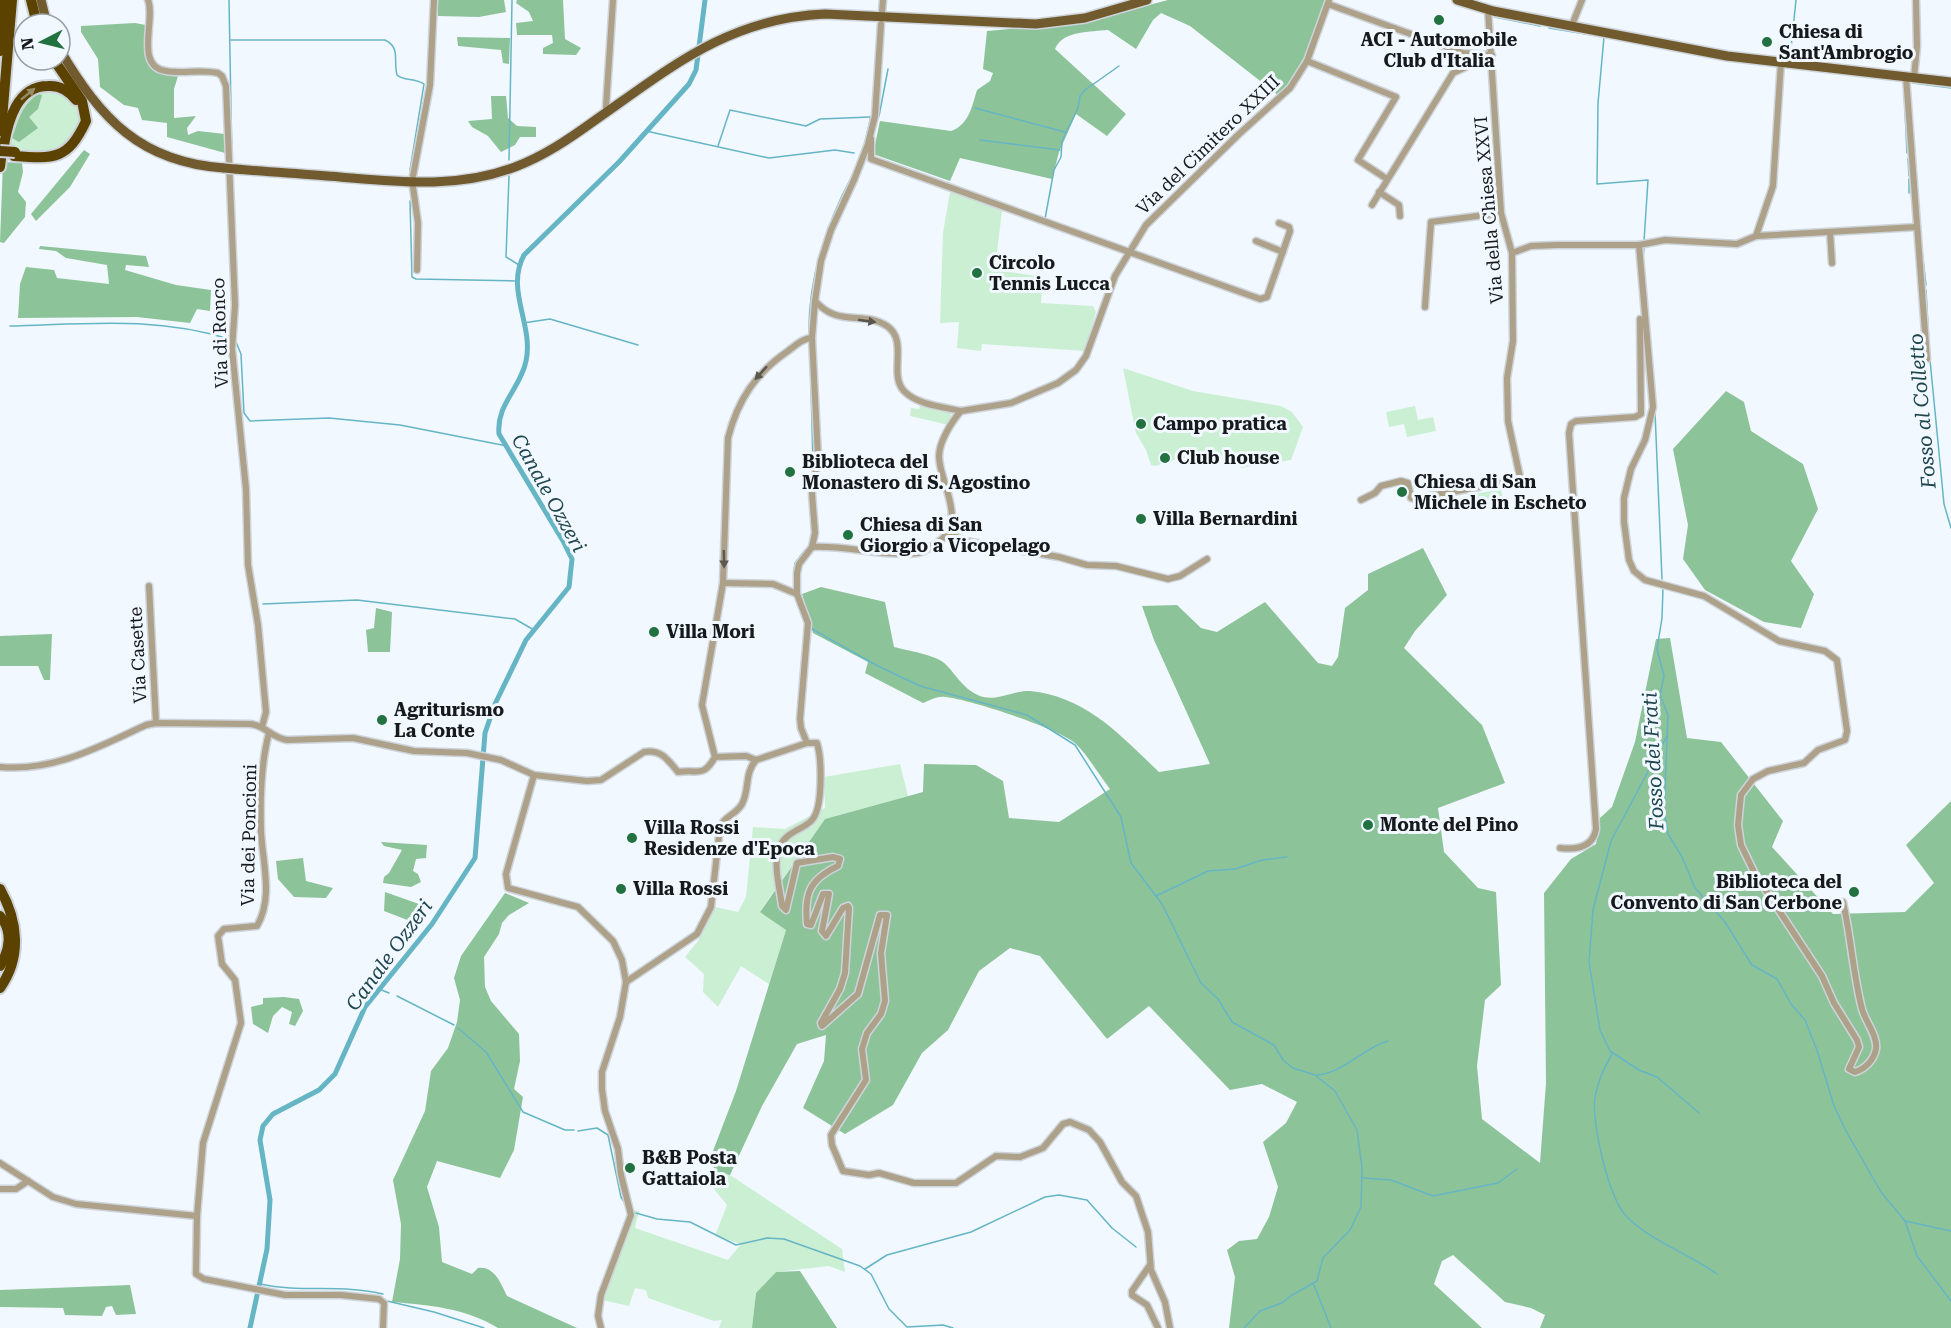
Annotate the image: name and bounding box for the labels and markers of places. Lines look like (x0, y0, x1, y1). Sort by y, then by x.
marker: ACI - Automobile Club d'Italia (1432, 13, 1446, 27)
place label: Chiesa di Sant'Ambrogio (1779, 21, 1914, 63)
place label: ACI - Automobile Club d'Italia (1361, 29, 1518, 71)
marker: Chiesa di Sant'Ambrogio (1760, 35, 1774, 49)
place label: Circolo Tennis Lucca (989, 252, 1110, 294)
marker: Circolo Tennis Lucca (970, 266, 984, 280)
place label: Campo pratica (1153, 413, 1287, 434)
marker: Campo pratica (1134, 417, 1148, 431)
place label: Club house (1177, 447, 1280, 468)
place label: Biblioteca del Monastero di S. Agostino (802, 451, 1031, 493)
marker: Club house (1158, 451, 1172, 465)
marker: Biblioteca del Monastero di S. Agostino (783, 465, 797, 479)
place label: Chiesa di San Michele in Escheto (1414, 471, 1587, 513)
marker: Chiesa di San Michele in Escheto (1395, 485, 1409, 499)
place label: Villa Bernardini (1153, 508, 1298, 529)
marker: Villa Bernardini (1134, 512, 1148, 526)
place label: Chiesa di San Giorgio a Vicopelago (860, 514, 1051, 556)
marker: Chiesa di San Giorgio a Vicopelago (841, 528, 855, 542)
place label: Villa Mori (666, 621, 755, 642)
marker: Villa Mori (647, 625, 661, 639)
place label: Agriturismo La Conte (394, 699, 505, 741)
marker: Agriturismo La Conte (375, 713, 389, 727)
place label: Monte del Pino (1380, 814, 1519, 835)
place label: Villa Rossi Residenze d'Epoca (644, 817, 815, 859)
marker: Monte del Pino (1361, 818, 1375, 832)
marker: Villa Rossi Residenze d'Epoca (625, 831, 639, 845)
place label: Biblioteca del Convento di San Cerbone (1610, 871, 1842, 913)
place label: Villa Rossi (633, 878, 728, 899)
marker: Villa Rossi (614, 882, 628, 896)
marker: Biblioteca del Convento di San Cerbone (1847, 885, 1861, 899)
place label: B&B Posta Gattaiola (642, 1147, 737, 1189)
marker: B&B Posta Gattaiola (623, 1161, 637, 1175)

